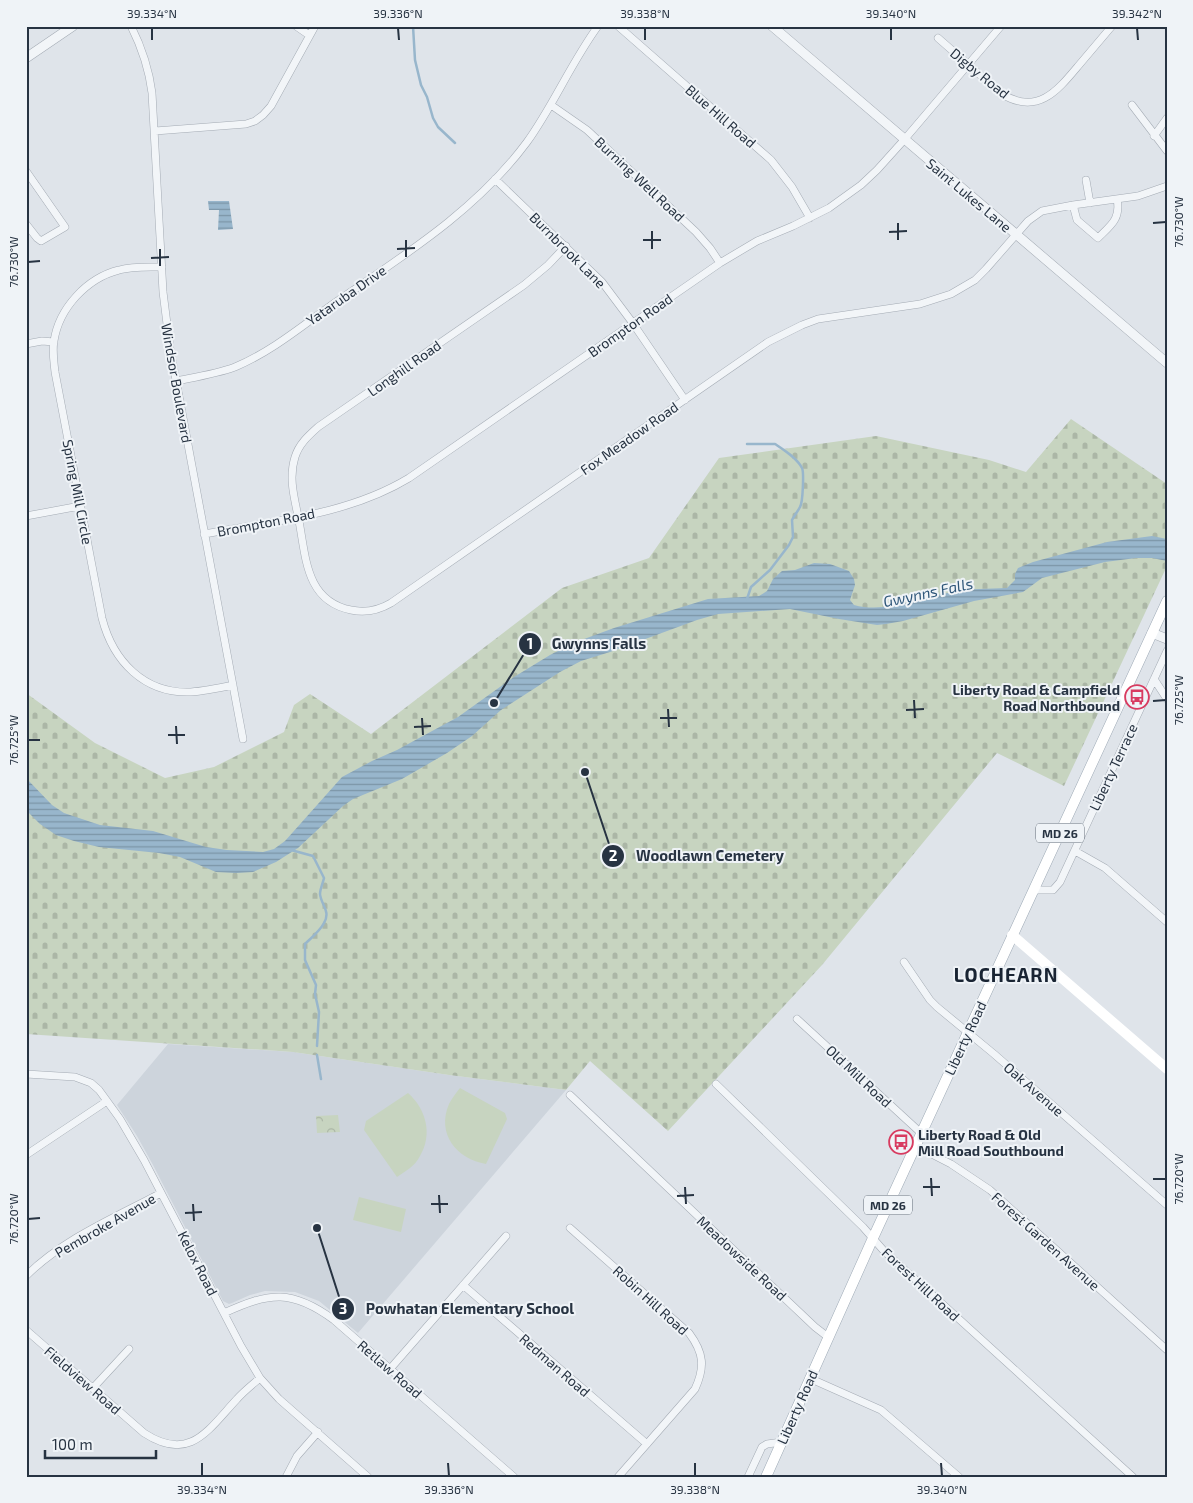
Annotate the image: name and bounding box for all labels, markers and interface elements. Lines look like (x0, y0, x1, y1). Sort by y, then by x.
text: 39.334°N (127, 6, 177, 20)
text: 39.336°N (373, 6, 423, 20)
text: 39.338°N (620, 6, 670, 20)
text: 39.340°N (866, 6, 916, 20)
text: 39.342°N (1112, 6, 1162, 20)
street label: Digby Road (947, 44, 1013, 102)
street label: Blue Hill Road (682, 81, 760, 151)
street label: Burning Well Road (592, 133, 688, 225)
street label: Saint Lukes Lane (923, 154, 1015, 236)
text: 76.730°W (1171, 196, 1185, 248)
street label: Burnbrook Lane (527, 209, 609, 291)
text: 76.730°W (6, 236, 20, 288)
street label: Yataruba Drive (303, 261, 389, 329)
street label: Brompton Road (584, 290, 676, 360)
street label: Windsor Boulevard (158, 322, 196, 444)
street label: Longhill Road (364, 336, 444, 400)
street label: Fox Meadow Road (577, 398, 681, 478)
street label: Spring Mill Circle (60, 438, 96, 546)
street label: Brompton Road (216, 504, 316, 540)
water label: Gwynns Falls (881, 574, 975, 611)
callout: Gwynns Falls (517, 629, 657, 659)
text: 1 (527, 634, 533, 652)
text: Gwynns Falls (552, 634, 646, 653)
text: 76.725°W (1171, 675, 1185, 725)
place label: Liberty Road & Campfield Road Northbound (953, 681, 1120, 714)
bus stop icon: Liberty Road & Campfield Road Northbound (1124, 684, 1150, 710)
text: 76.725°W (6, 715, 20, 765)
street label: Liberty Terrace (1085, 721, 1141, 813)
road number: MD 26 (1036, 824, 1084, 842)
callout: Woodlawn Cemetery (601, 841, 794, 871)
text: 2 (609, 846, 618, 864)
text: Woodlawn Cemetery (636, 846, 785, 865)
district label: LOCHEARN (954, 963, 1058, 986)
street label: Liberty Road (940, 998, 990, 1078)
street label: Old Mill Road (823, 1041, 895, 1111)
street label: Oak Avenue (1001, 1058, 1067, 1120)
place label: Liberty Road & Old Mill Road Southbound (918, 1126, 1064, 1159)
bus stop icon: Liberty Road & Old Mill Road Southbound (888, 1129, 914, 1155)
text: 76.720°W (1171, 1153, 1185, 1205)
street label: Forest Garden Avenue (989, 1188, 1103, 1294)
street label: Pembroke Avenue (52, 1189, 158, 1261)
text: 76.720°W (6, 1193, 20, 1245)
road number: MD 26 (864, 1196, 912, 1214)
street label: Meadowside Road (694, 1212, 790, 1304)
street label: Kelox Road (174, 1228, 222, 1298)
street label: Forest Hill Road (879, 1244, 963, 1324)
street label: Robin Hill Road (610, 1262, 692, 1338)
callout: Powhatan Elementary School (331, 1294, 585, 1324)
text: 3 (339, 1299, 347, 1317)
text: Powhatan Elementary School (366, 1299, 574, 1318)
street label: Redman Road (516, 1330, 594, 1400)
street label: Retlaw Road (354, 1336, 426, 1402)
street label: Fieldview Road (41, 1342, 125, 1418)
street label: Liberty Road (773, 1367, 821, 1447)
scale bar (45, 1428, 156, 1460)
text: 100 m (52, 1435, 93, 1453)
text: 39.334°N (177, 1482, 227, 1496)
text: 39.336°N (424, 1482, 474, 1496)
text: 39.338°N (670, 1482, 720, 1496)
text: 39.340°N (917, 1482, 967, 1496)

